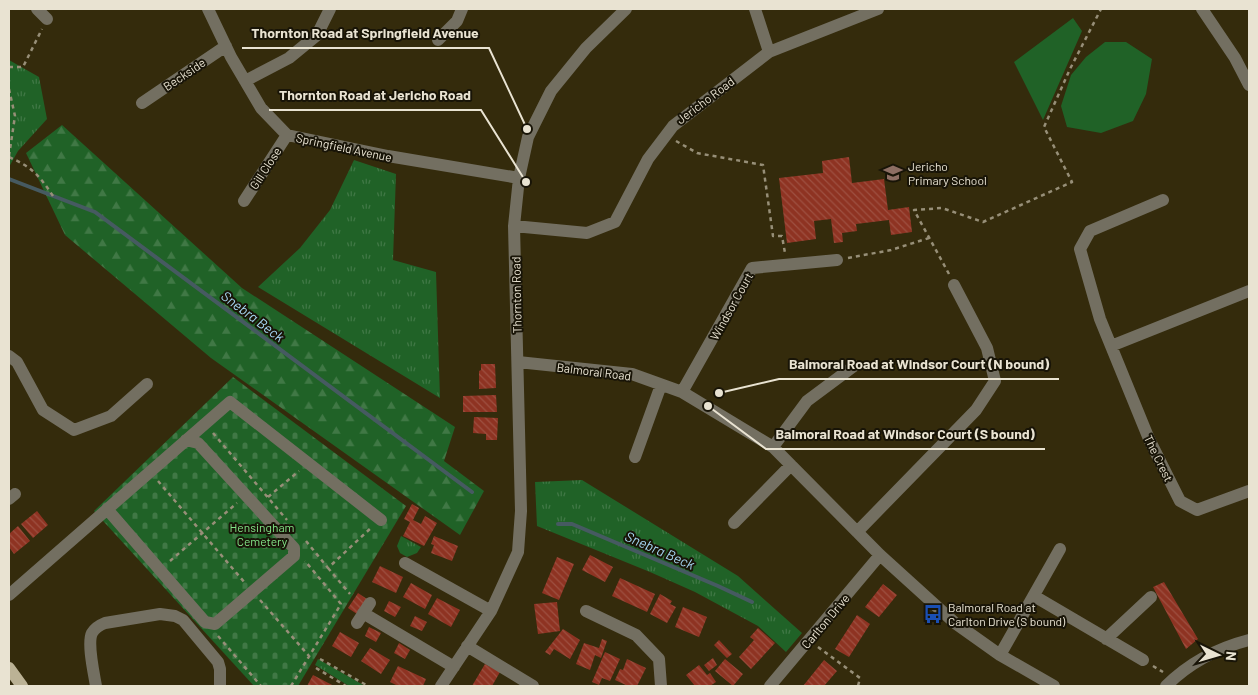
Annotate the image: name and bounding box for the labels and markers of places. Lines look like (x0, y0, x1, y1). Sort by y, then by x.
callout: Thornton Road at Springfield Avenue (242, 19, 489, 48)
callout: Thornton Road at Jericho Road (269, 81, 481, 110)
place label: Jericho Primary School (908, 159, 987, 187)
school or university icon: Jericho Primary School (882, 162, 904, 184)
callout: Balmoral Road at Windsor Court (N bound) (779, 350, 1059, 379)
callout: Balmoral Road at Windsor Court (S bound) (766, 420, 1045, 449)
place label: Balmoral Road at Carlton Drive (S bound) (948, 600, 1066, 628)
bus stop icon: Balmoral Road at Carlton Drive (S bound) (922, 603, 944, 625)

